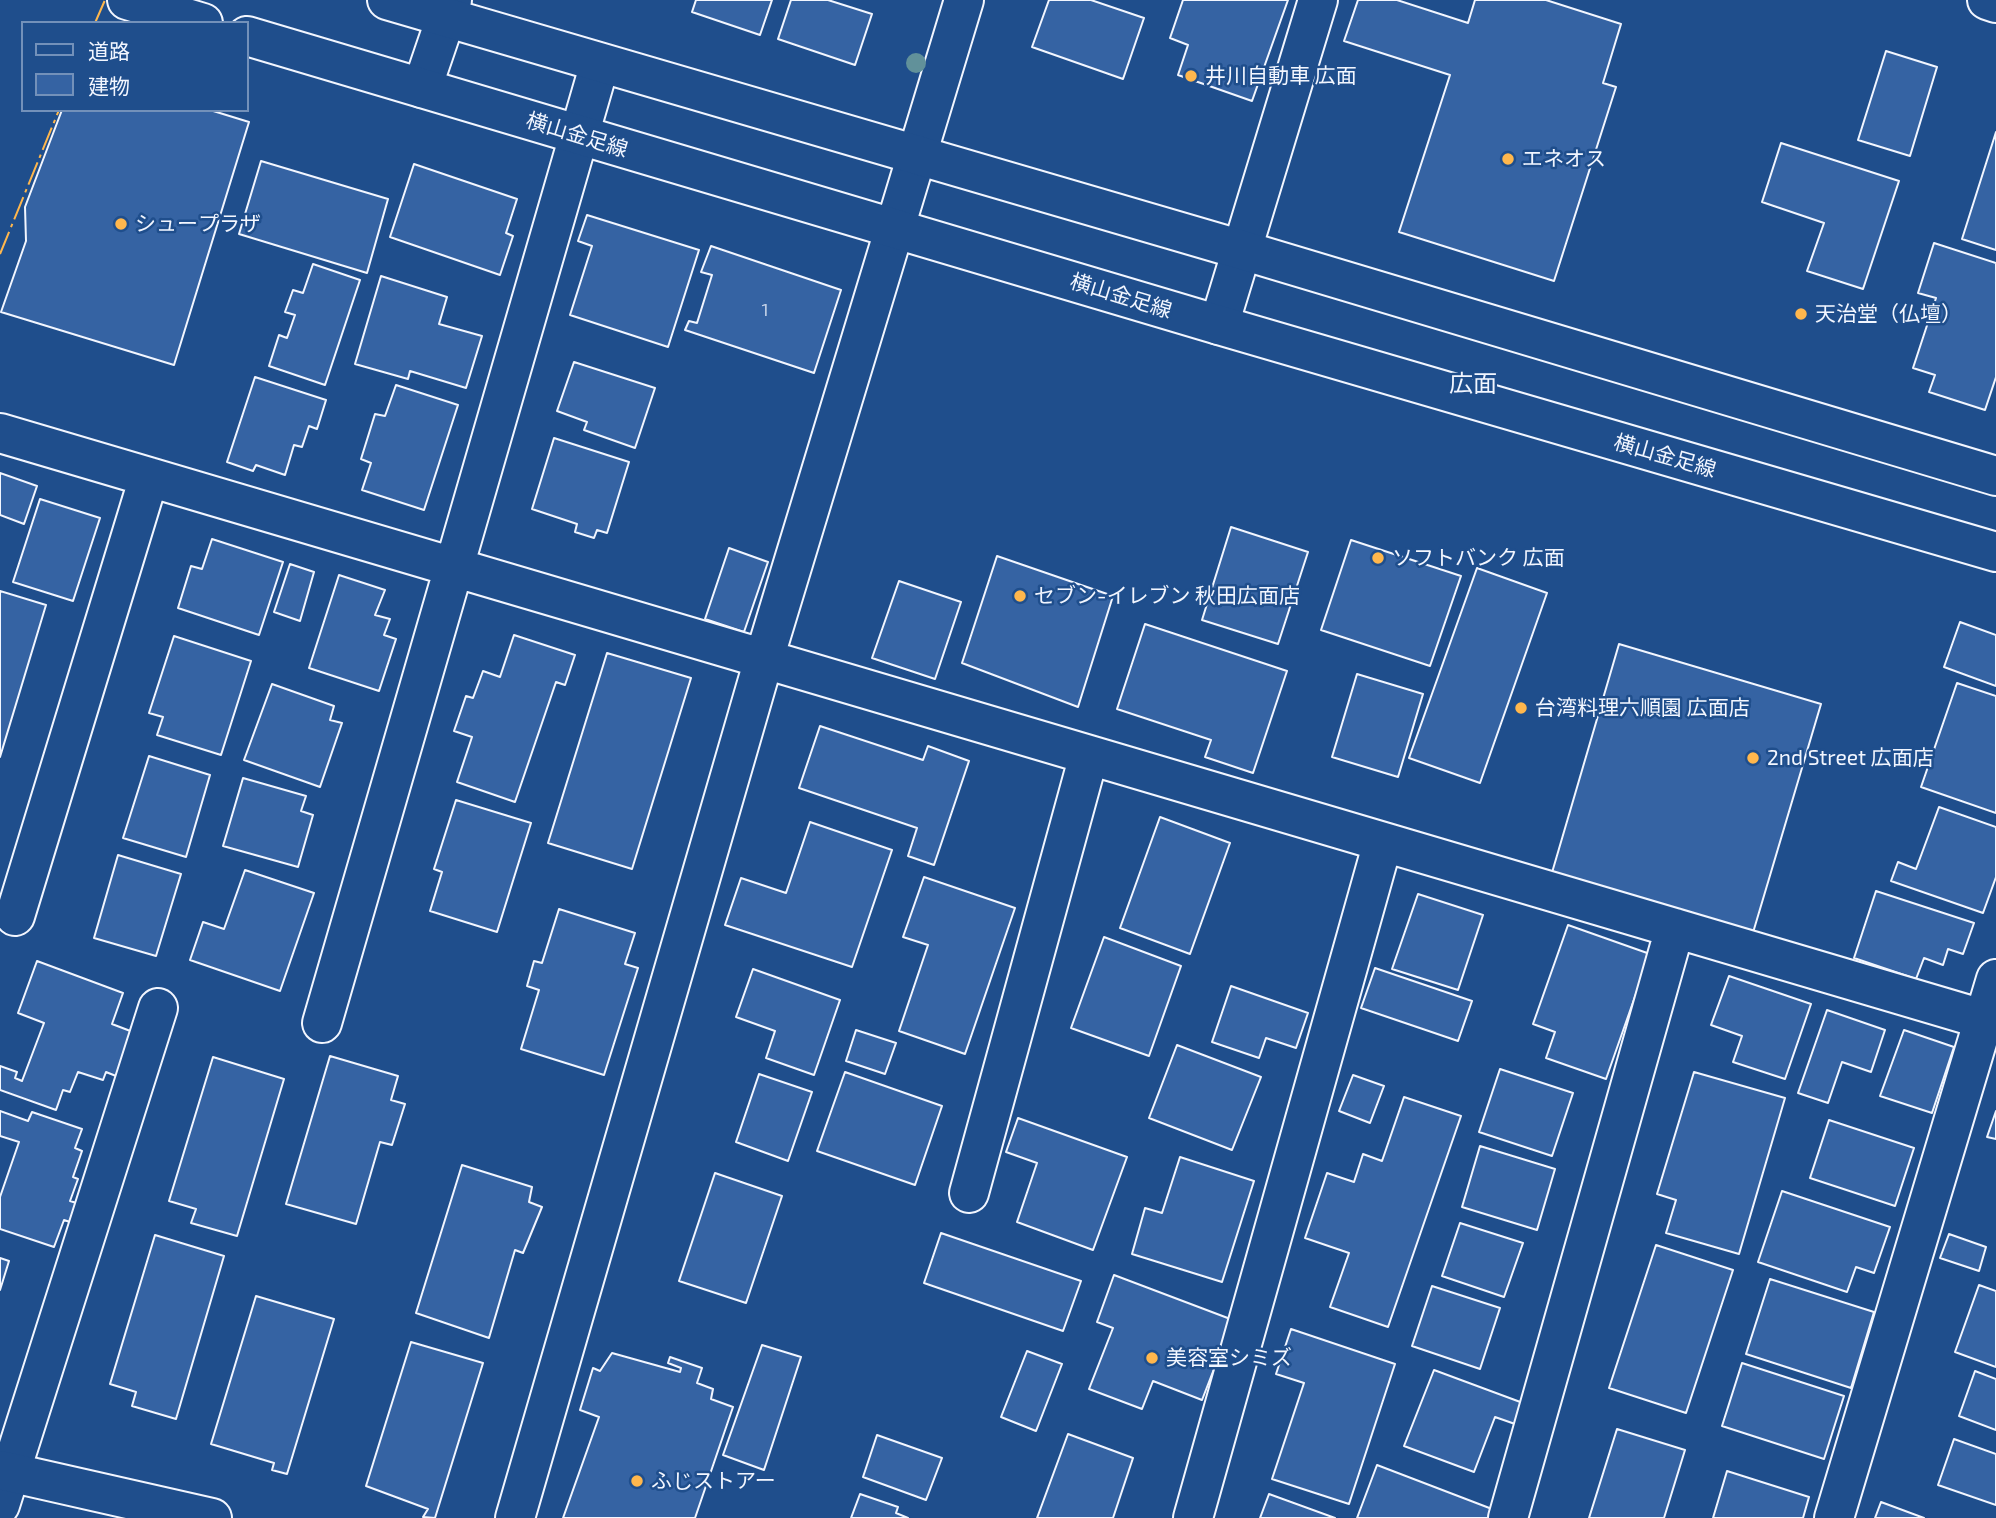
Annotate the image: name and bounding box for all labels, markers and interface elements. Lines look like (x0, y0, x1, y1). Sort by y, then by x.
legend (21, 21, 248, 112)
text: 道路 (88, 38, 130, 63)
place label: 井川自動車 広面 (1205, 63, 1357, 89)
marker: 井川自動車 広面 (1183, 68, 1199, 84)
text: 建物 (88, 73, 130, 98)
street label: 横山金足線 (523, 108, 631, 162)
place label: エネオス (1522, 146, 1606, 172)
marker: エネオス (1500, 151, 1516, 167)
place label: シュープラザ (135, 211, 261, 237)
marker: シュープラザ (113, 216, 129, 232)
street label: 横山金足線 (1067, 269, 1175, 323)
house number: 1 (761, 299, 769, 321)
place label: 天治堂（仏壇） (1815, 301, 1962, 327)
marker: 天治堂（仏壇） (1793, 306, 1809, 322)
district label: 広面 (1449, 370, 1497, 398)
street label: 横山金足線 (1611, 429, 1719, 483)
place label: ソフトバンク 広面 (1392, 545, 1565, 571)
marker: ソフトバンク 広面 (1370, 550, 1386, 566)
place label: セブン-イレブン 秋田広面店 (1034, 583, 1300, 609)
marker: セブン-イレブン 秋田広面店 (1012, 588, 1028, 604)
place label: 台湾料理六順園 広面店 (1535, 695, 1750, 721)
marker: 台湾料理六順園 広面店 (1513, 700, 1529, 716)
place label: 2nd Street 広面店 (1767, 745, 1934, 771)
marker: 2nd Street 広面店 (1745, 750, 1761, 766)
place label: 美容室シミズ (1166, 1345, 1292, 1371)
marker: 美容室シミズ (1144, 1350, 1160, 1366)
place label: ふじストアー (651, 1468, 776, 1494)
marker: ふじストアー (629, 1473, 645, 1489)

